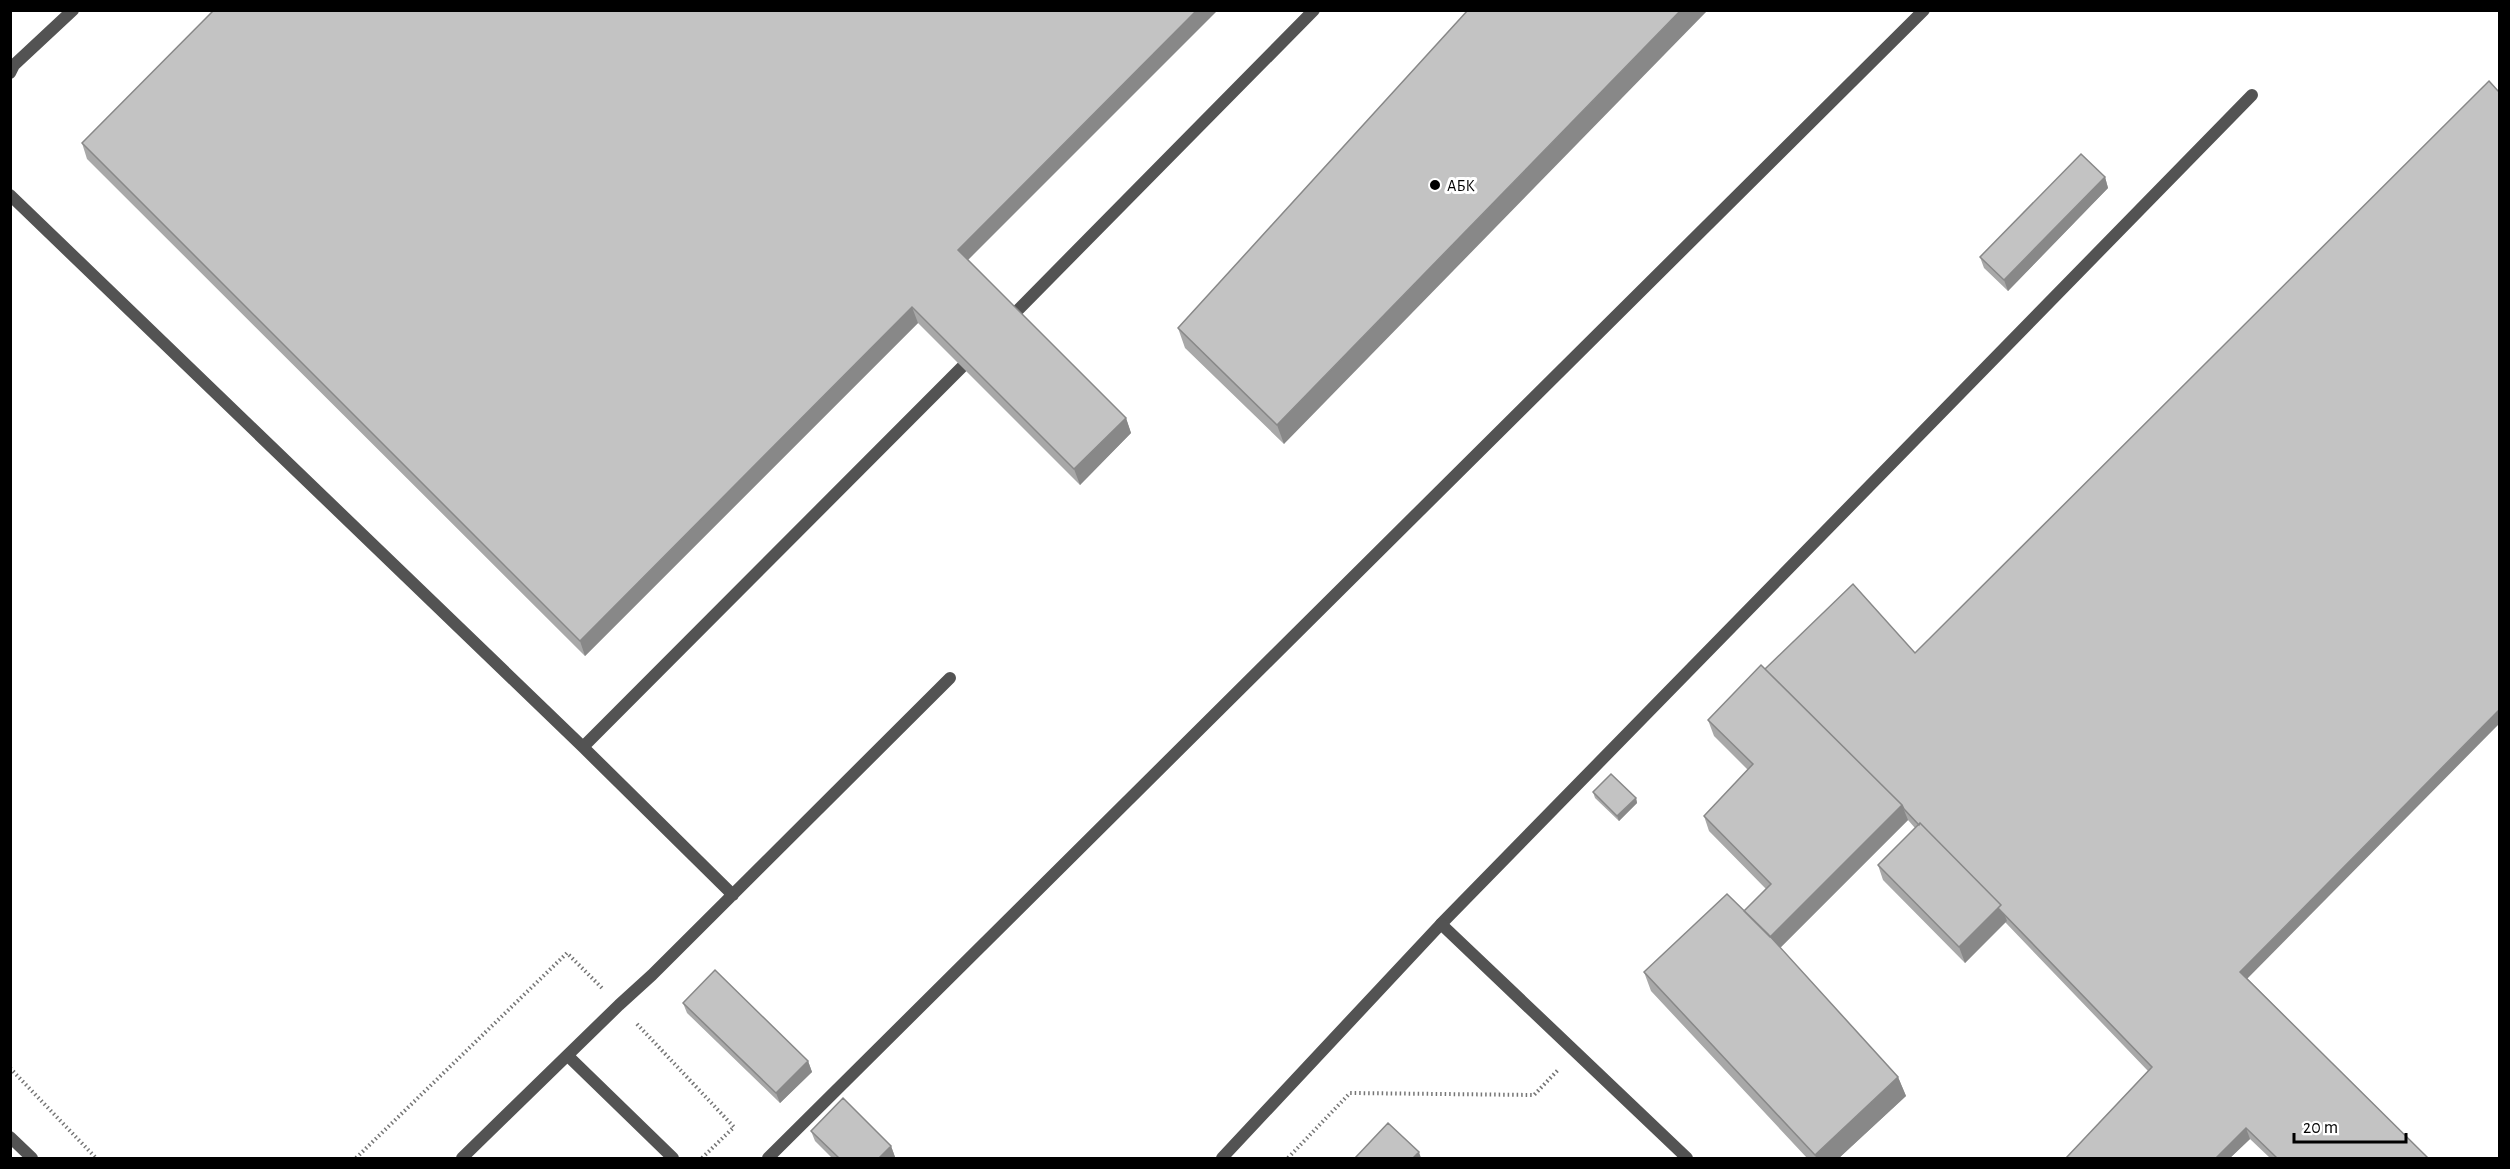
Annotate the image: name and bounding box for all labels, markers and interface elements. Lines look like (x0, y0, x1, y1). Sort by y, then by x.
marker: АБК (1428, 178, 1442, 192)
place label: АБК (1447, 178, 1475, 194)
scale bar (2294, 1106, 2406, 1144)
text: 20 m (2303, 1119, 2338, 1137)

